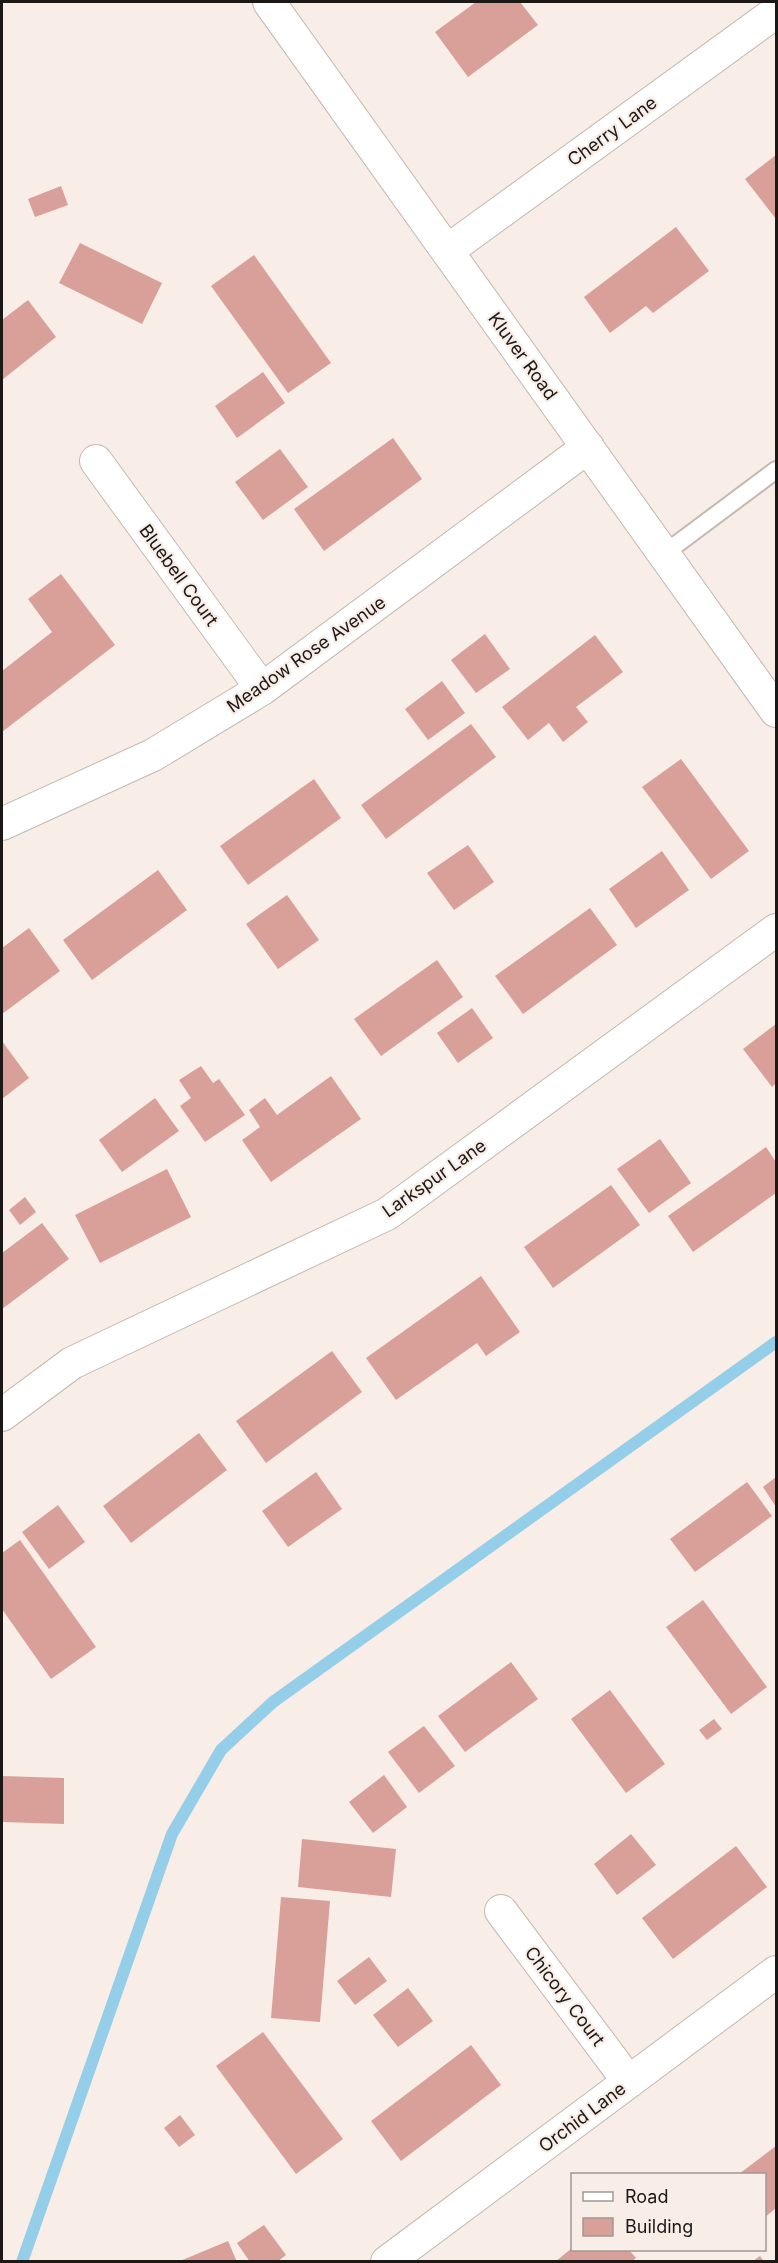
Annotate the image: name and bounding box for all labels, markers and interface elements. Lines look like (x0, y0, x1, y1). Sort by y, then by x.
street label: Cherry Lane (563, 92, 661, 170)
street label: Kluver Road (484, 308, 562, 404)
street label: Bluebell Court (135, 520, 223, 630)
street label: Meadow Rose Avenue (223, 591, 389, 717)
street label: Larkspur Lane (378, 1135, 490, 1221)
street label: Chicory Court (521, 1942, 609, 2050)
street label: Orchid Lane (535, 2078, 629, 2156)
legend (571, 2173, 766, 2251)
text: Road (625, 2186, 668, 2207)
text: Building (625, 2216, 693, 2237)

